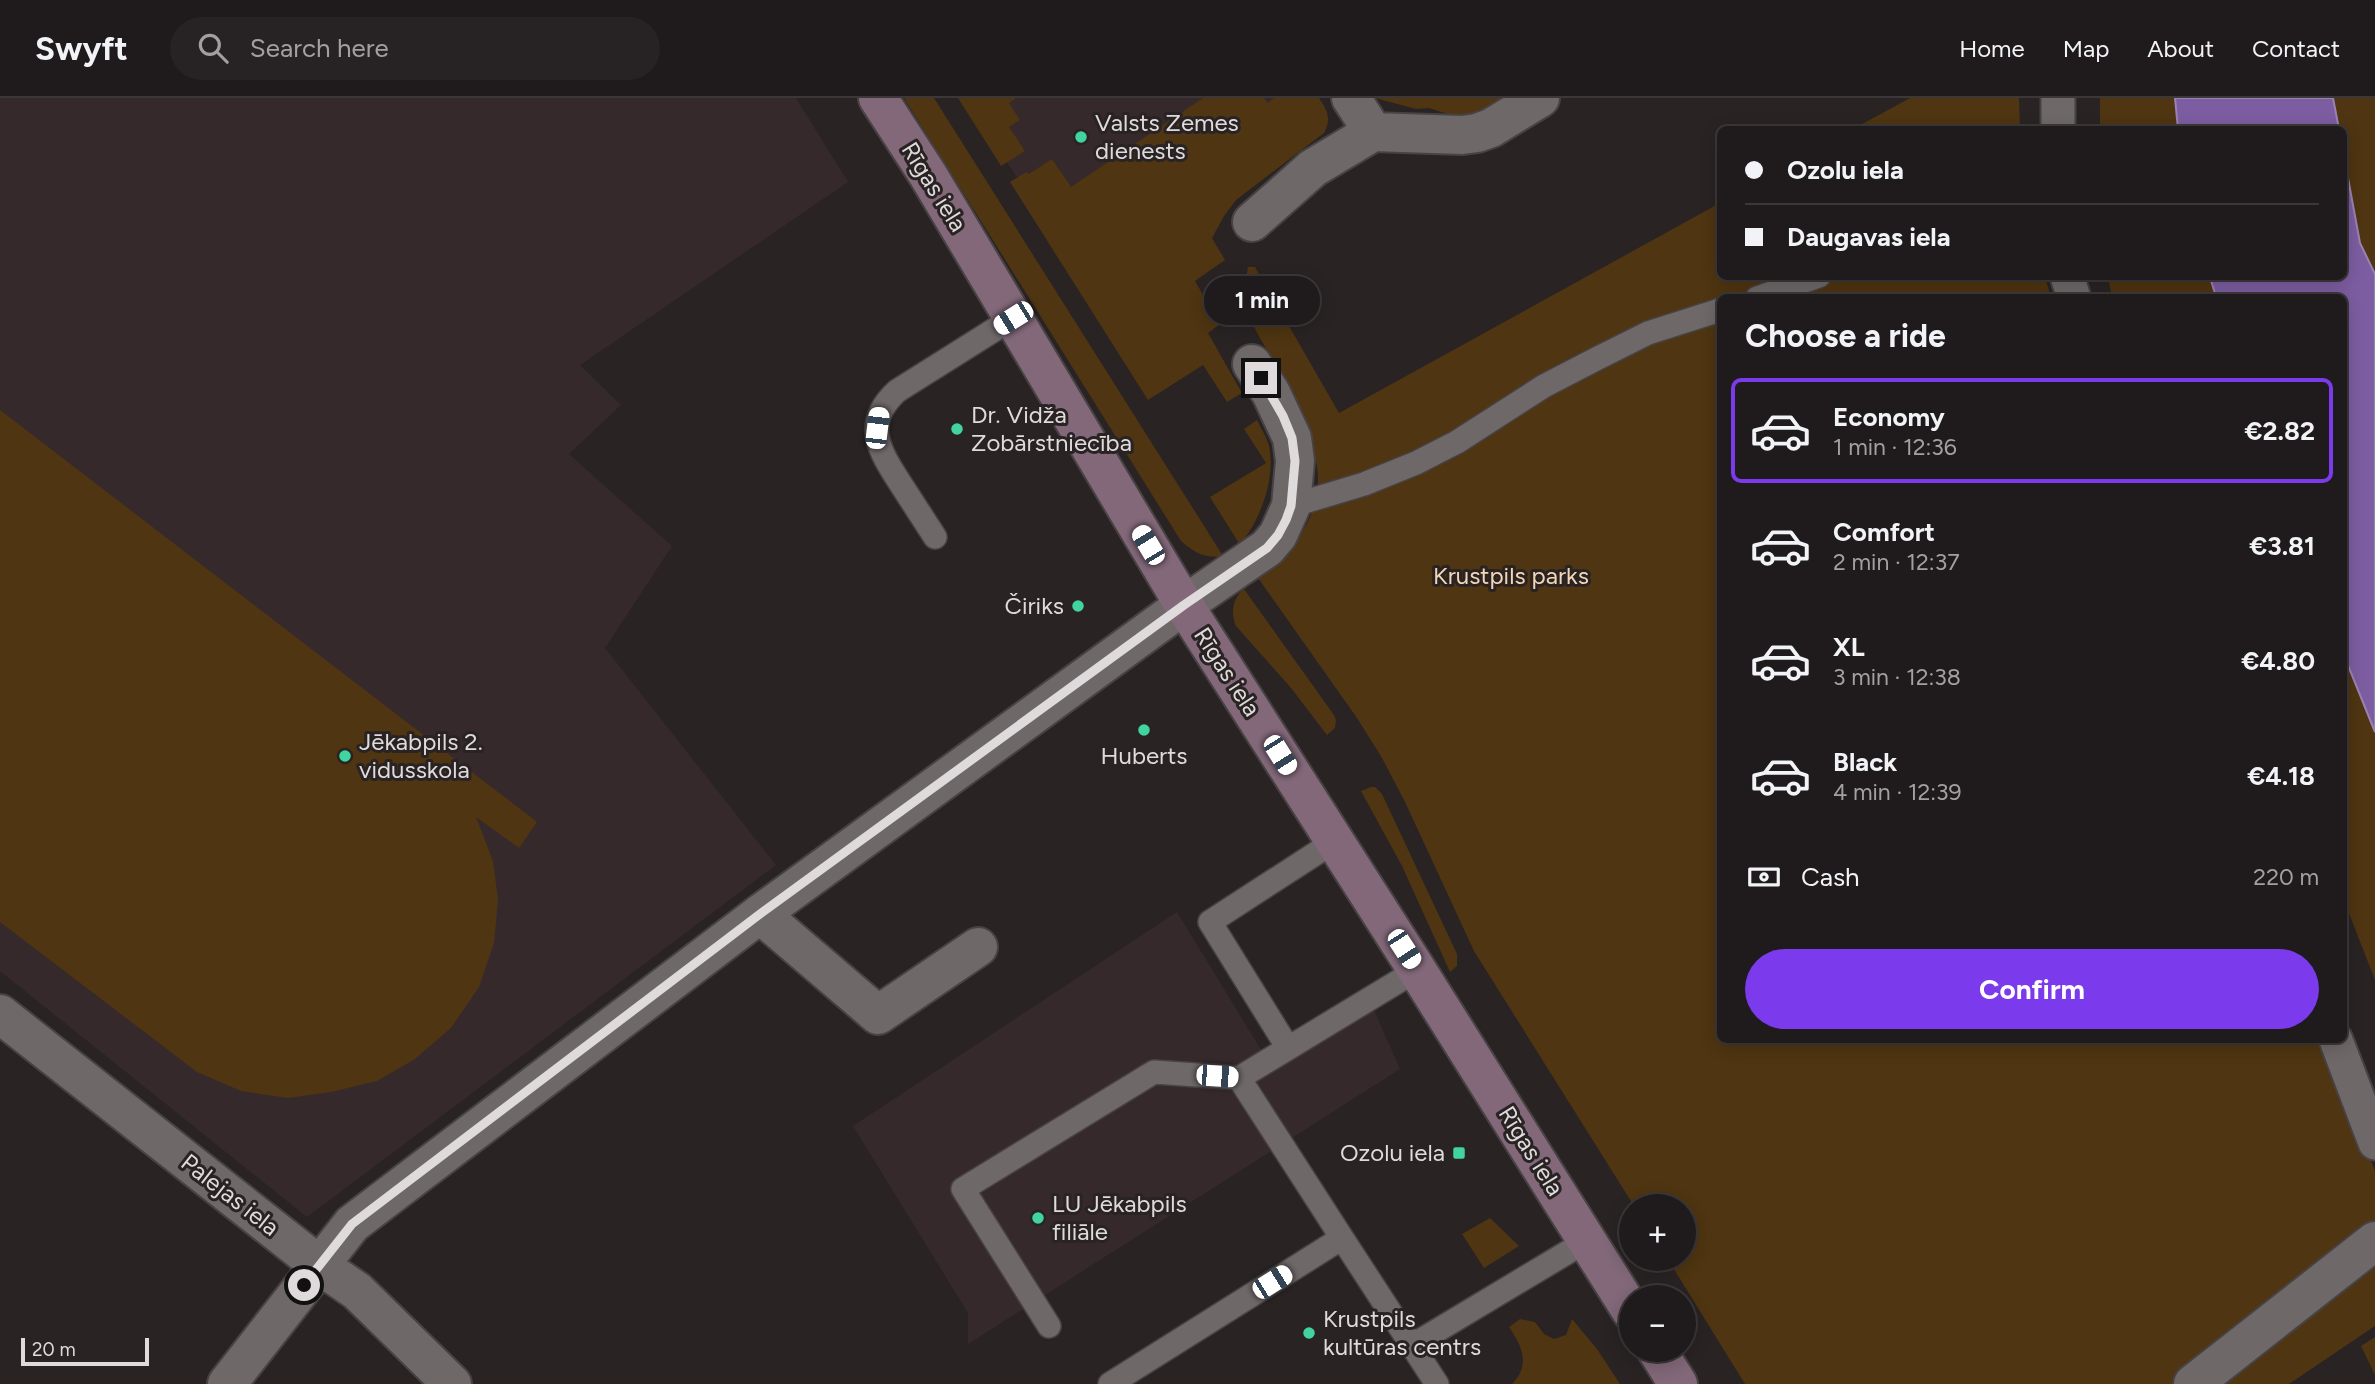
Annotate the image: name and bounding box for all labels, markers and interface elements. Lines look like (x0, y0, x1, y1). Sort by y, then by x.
search box (170, 17, 660, 80)
text: Swyft (35, 29, 128, 68)
icon: search (194, 29, 232, 67)
text: Search here (250, 32, 389, 64)
text: Home (1959, 34, 2025, 63)
text: Map (2063, 34, 2109, 63)
text: About (2147, 34, 2214, 63)
text: Contact (2252, 34, 2340, 63)
place label: Valsts Zemes dienests (1095, 108, 1239, 165)
marker: Valsts Zemes dienests (1073, 129, 1089, 145)
street label: Rīgas iela (896, 137, 973, 237)
text: Ozolu iela (1787, 154, 1904, 186)
text: Daugavas iela (1787, 221, 1951, 253)
callout: 1 min (1203, 276, 1319, 326)
text: 1 min (1235, 286, 1289, 314)
car (990, 298, 1037, 338)
text: Choose a ride (1745, 317, 1946, 355)
route end (1245, 362, 1277, 394)
icon: car (1749, 399, 1812, 462)
place label: Dr. Vidža Zobārstniecība (971, 400, 1132, 457)
text: Economy (1833, 401, 1945, 433)
car (865, 406, 890, 450)
text: €2.82 (2244, 415, 2315, 447)
marker: Dr. Vidža Zobārstniecība (949, 421, 965, 437)
text: 1 min · 12:36 (1833, 433, 1957, 461)
icon: car (1749, 514, 1812, 577)
text: Comfort (1833, 516, 1935, 548)
car (1129, 522, 1168, 568)
text: €3.81 (2249, 530, 2315, 562)
text: 2 min · 12:37 (1833, 548, 1960, 576)
park label: Krustpils parks (1433, 561, 1589, 590)
place label: Čiriks (1005, 591, 1064, 620)
marker: Čiriks (1070, 598, 1086, 614)
street label: Rīgas iela (1188, 622, 1267, 722)
icon: car (1749, 629, 1812, 692)
text: XL (1833, 631, 1865, 663)
text: €4.80 (2241, 645, 2315, 677)
text: 3 min · 12:38 (1833, 663, 1961, 691)
marker: Huberts (1136, 722, 1152, 738)
place label: Jēkabpils 2. vidusskola (359, 727, 483, 784)
car (1260, 732, 1301, 778)
place label: Huberts (1101, 741, 1187, 770)
icon: car (1749, 744, 1812, 807)
text: Black (1833, 746, 1897, 778)
marker: Jēkabpils 2. vidusskola (337, 748, 353, 764)
text: €4.18 (2247, 760, 2315, 792)
text: 4 min · 12:39 (1833, 778, 1962, 806)
icon: cash (1745, 858, 1783, 896)
text: Cash (1801, 861, 1860, 893)
text: 220 m (2253, 863, 2319, 891)
car (1384, 926, 1425, 972)
button: Confirm (1745, 949, 2319, 1029)
car (1196, 1064, 1239, 1088)
street label: Rīgas iela (1493, 1101, 1570, 1201)
place label: Ozolu iela (1340, 1138, 1445, 1167)
marker: Ozolu iela (1451, 1145, 1467, 1161)
street label: Palejas iela (176, 1147, 285, 1242)
place label: LU Jēkabpils filiāle (1052, 1189, 1187, 1246)
map controls (1619, 1194, 1696, 1362)
button: + (1619, 1194, 1696, 1271)
marker: LU Jēkabpils filiāle (1030, 1210, 1046, 1226)
car (1249, 1262, 1296, 1302)
route start (288, 1269, 320, 1301)
button: − (1619, 1285, 1696, 1362)
place label: Krustpils kultūras centrs (1323, 1304, 1481, 1361)
marker: Krustpils kultūras centrs (1301, 1325, 1317, 1341)
scale bar (21, 1335, 149, 1367)
text: 20 m (32, 1338, 76, 1361)

